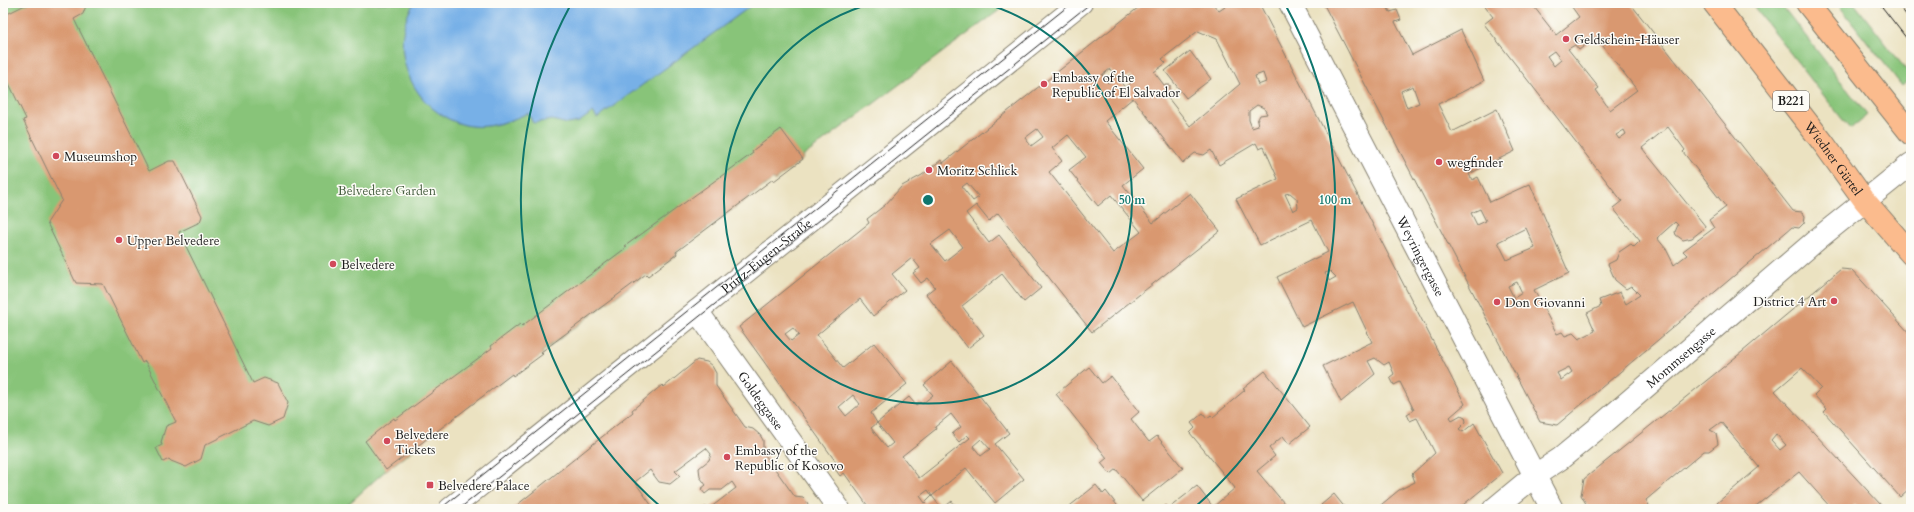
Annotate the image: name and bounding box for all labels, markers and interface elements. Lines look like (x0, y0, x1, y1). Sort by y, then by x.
place label: Geldschein-Häuser (1574, 31, 1680, 49)
marker: Geldschein-Häuser (1561, 34, 1571, 44)
place label: Embassy of the Republic of El Salvador (1052, 69, 1180, 102)
marker: Embassy of the Republic of El Salvador (1039, 79, 1049, 89)
road number: B221 (1773, 91, 1809, 111)
street label: Wiedner Gürtel (1799, 117, 1867, 200)
place label: Museumshop (64, 148, 137, 166)
marker: Museumshop (51, 151, 61, 161)
place label: wegfinder (1447, 154, 1503, 172)
marker: wegfinder (1434, 157, 1444, 167)
place label: Moritz Schlick (937, 162, 1018, 180)
marker: Moritz Schlick (924, 165, 934, 175)
park label: Belvedere Garden (338, 182, 437, 200)
text: 50 m (1119, 192, 1146, 208)
text: 100 m (1319, 192, 1352, 208)
centre of rings (921, 193, 935, 207)
street label: Weyringergasse (1391, 212, 1449, 300)
street label: Prinz-Eugen-Straße (718, 215, 816, 298)
place label: Upper Belvedere (127, 232, 220, 250)
marker: Upper Belvedere (114, 235, 124, 245)
place label: Belvedere (341, 256, 395, 274)
marker: Belvedere (328, 259, 338, 269)
place label: District 4 Art (1753, 293, 1826, 311)
place label: Don Giovanni (1505, 294, 1585, 312)
marker: District 4 Art (1829, 296, 1839, 306)
marker: Don Giovanni (1492, 297, 1502, 307)
street label: Mommsengasse (1643, 323, 1720, 393)
street label: Goldeggasse (733, 368, 788, 434)
place label: Belvedere Tickets (395, 426, 449, 459)
marker: Belvedere Tickets (382, 436, 392, 446)
place label: Embassy of the Republic of Kosovo (735, 442, 843, 475)
marker: Embassy of the Republic of Kosovo (722, 452, 732, 462)
place label: Belvedere Palace (438, 477, 530, 495)
marker: Belvedere Palace (425, 480, 435, 490)

